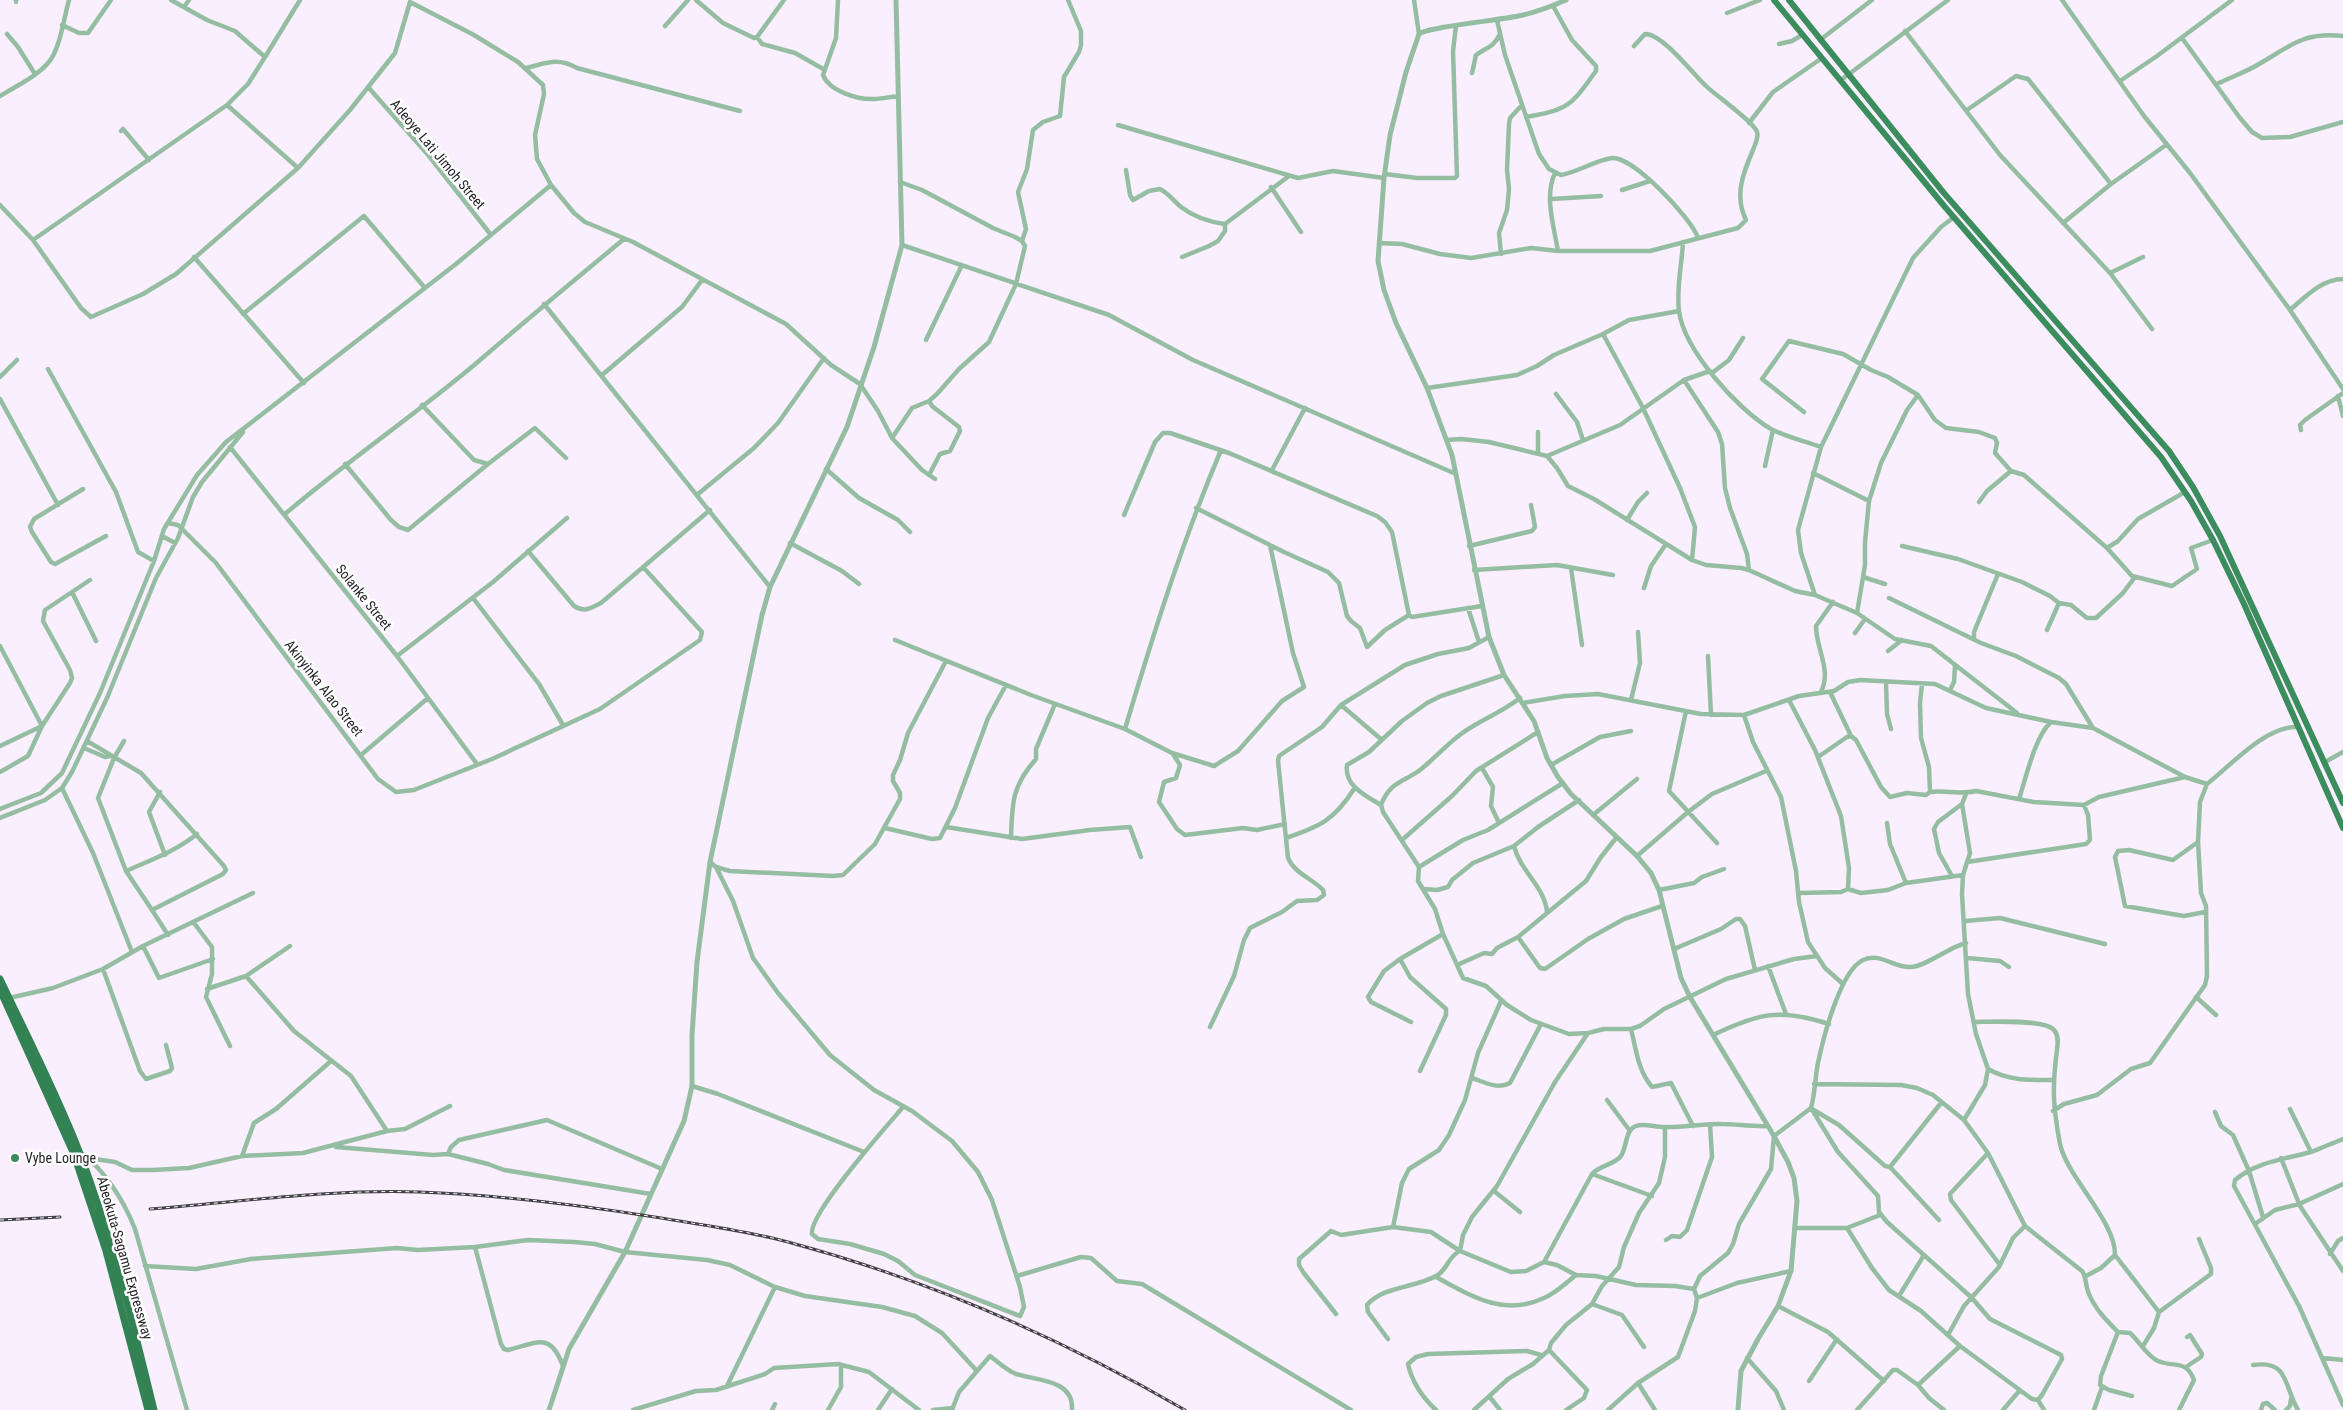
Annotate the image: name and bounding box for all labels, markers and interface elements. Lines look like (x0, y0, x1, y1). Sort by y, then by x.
street label: Adeoye Lati Jimoh Street (387, 96, 489, 212)
street label: Solanke Street (333, 561, 395, 633)
street label: Akinyinka Alao Street (282, 637, 366, 739)
place label: Vybe Lounge (25, 1150, 96, 1166)
marker: Vybe Lounge (9, 1152, 21, 1164)
street label: Abeokuta-Sagamu Expressway (94, 1175, 156, 1342)

